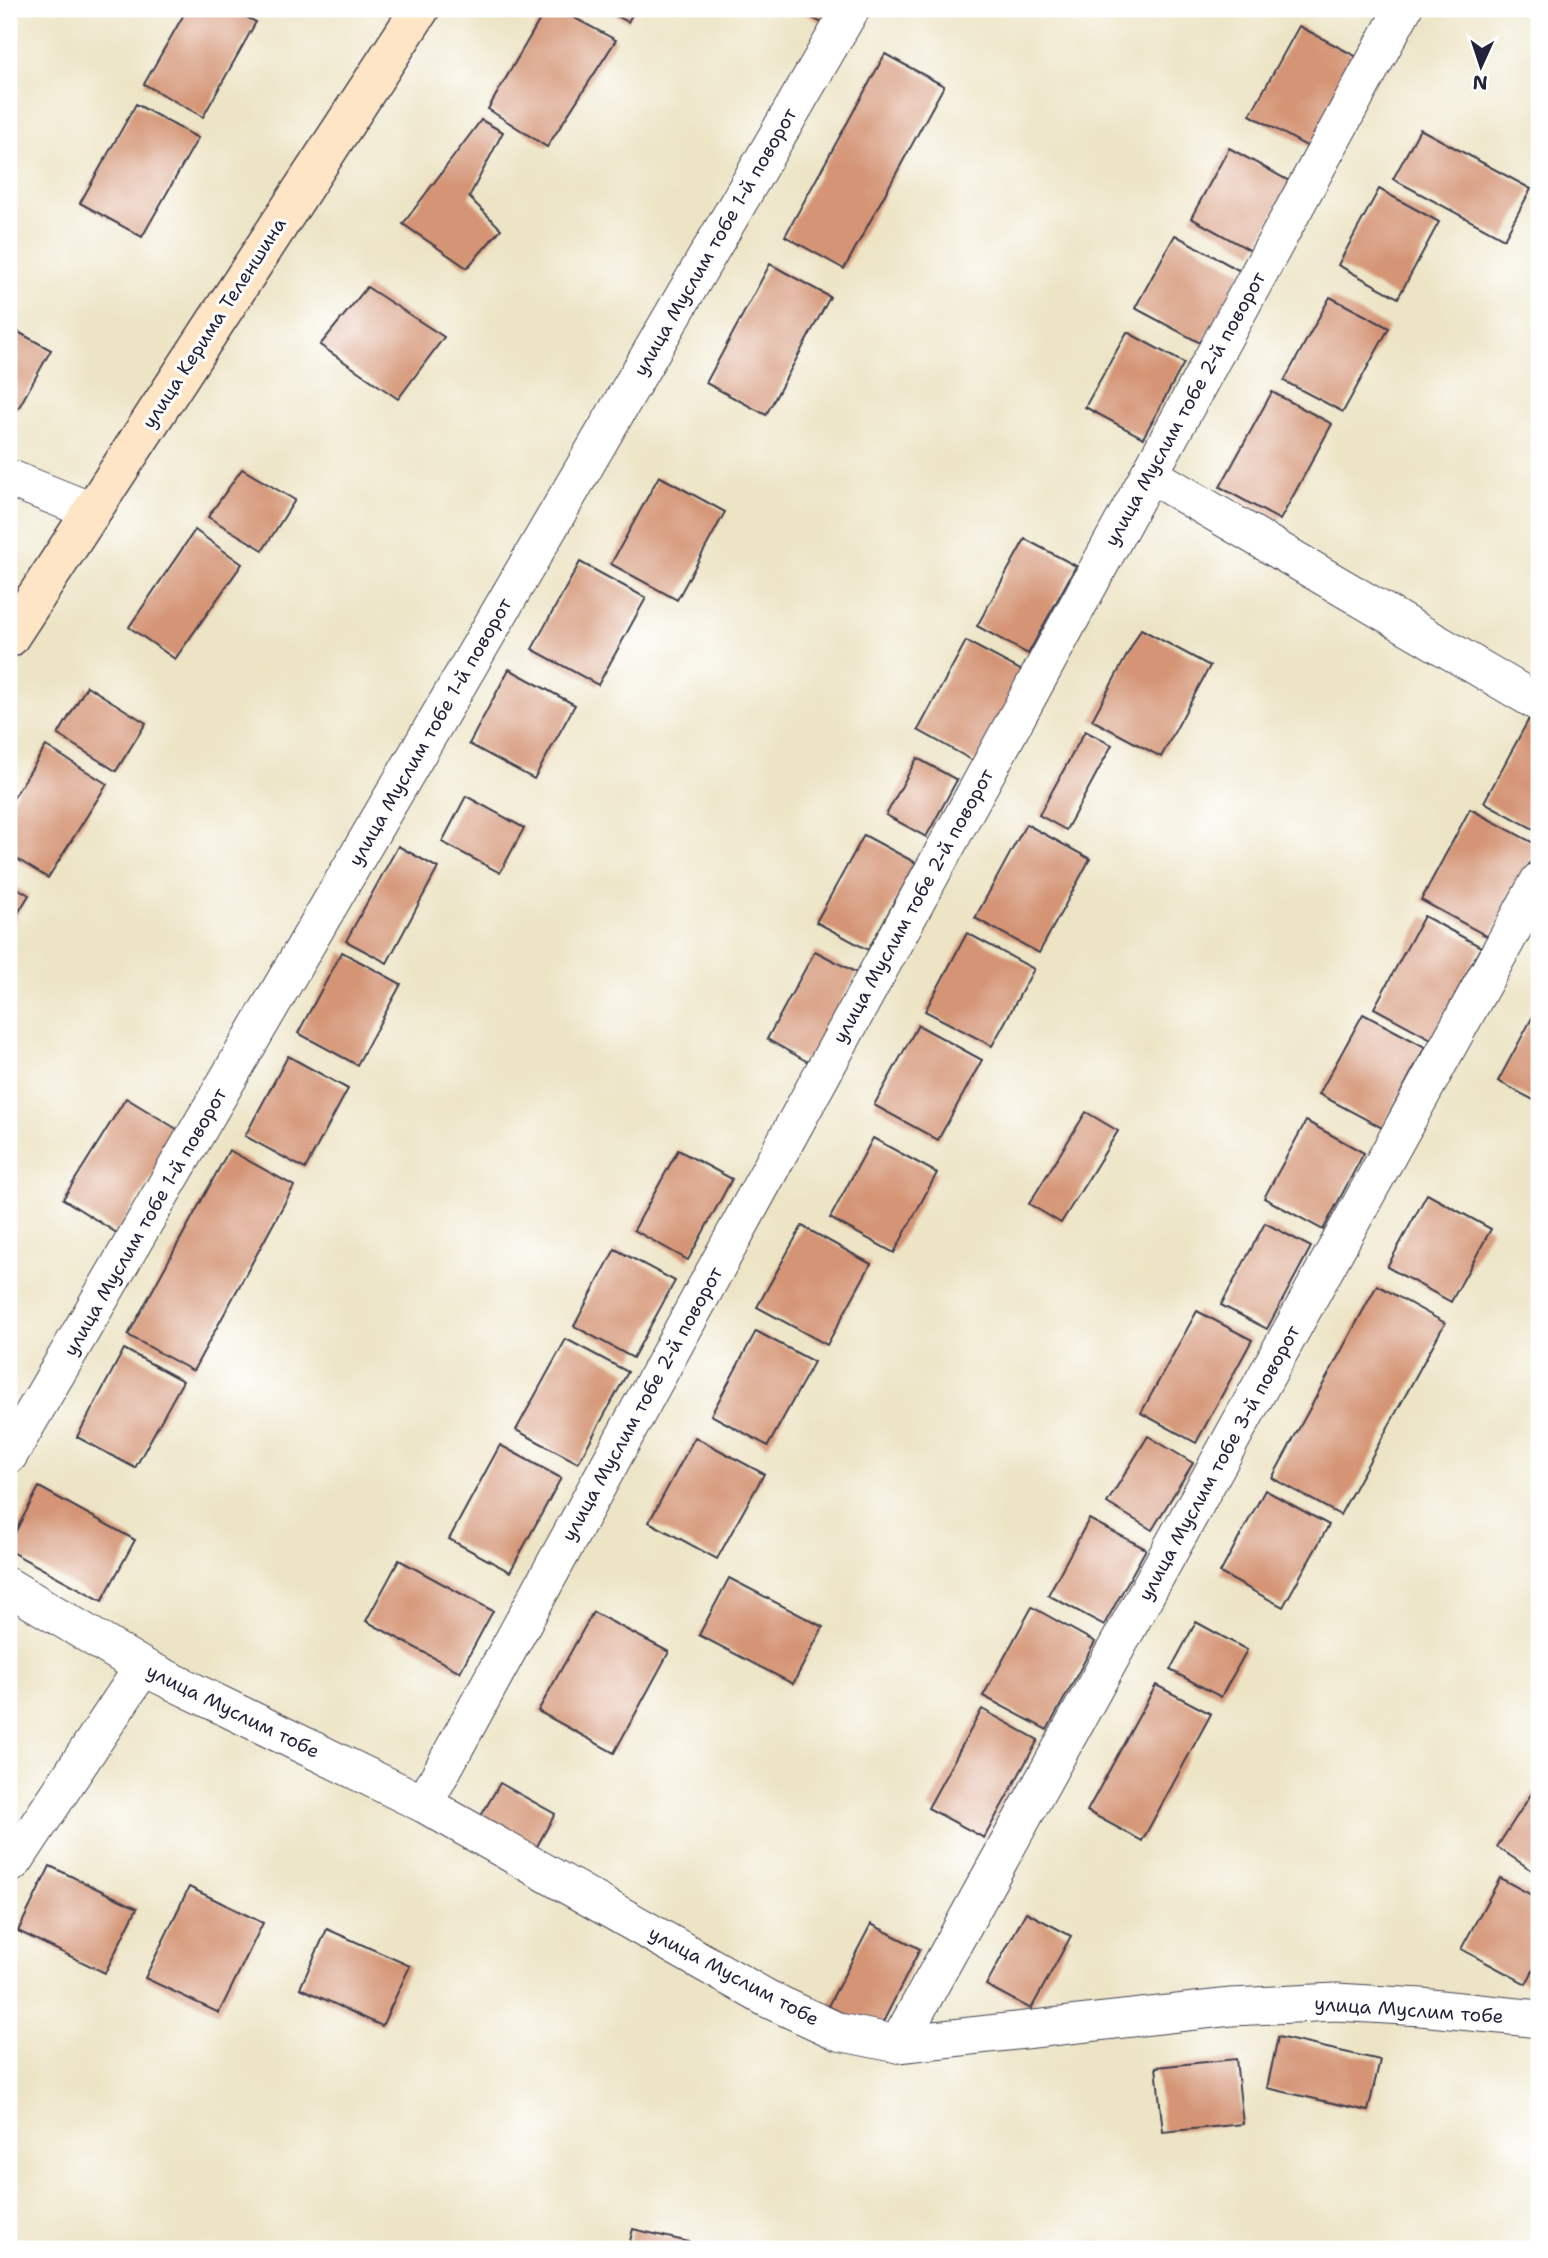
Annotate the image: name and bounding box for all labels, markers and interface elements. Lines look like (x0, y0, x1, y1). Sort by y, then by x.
north arrow (1446, 32, 1516, 102)
text: N (1472, 70, 1488, 95)
street label: улица Муслим тобе 1-й поворот (628, 103, 802, 381)
street label: улица Керима Теленшина (136, 213, 292, 433)
street label: улица Муслим тобе 2-й поворот (1099, 267, 1271, 551)
street label: улица Муслим тобе 1-й поворот (343, 593, 517, 871)
street label: улица Муслим тобе 2-й поворот (827, 764, 999, 1048)
street label: улица Муслим тобе 1-й поворот (58, 1083, 232, 1361)
street label: улица Муслим тобе 2-й поворот (556, 1262, 728, 1546)
street label: улица Муслим тобе 3-й поворот (1133, 1321, 1306, 1605)
street label: улица Муслим тобе (142, 1658, 324, 1764)
street label: улица Муслим тобе (644, 1920, 824, 2032)
street label: улица Муслим тобе (1314, 1991, 1504, 2029)

